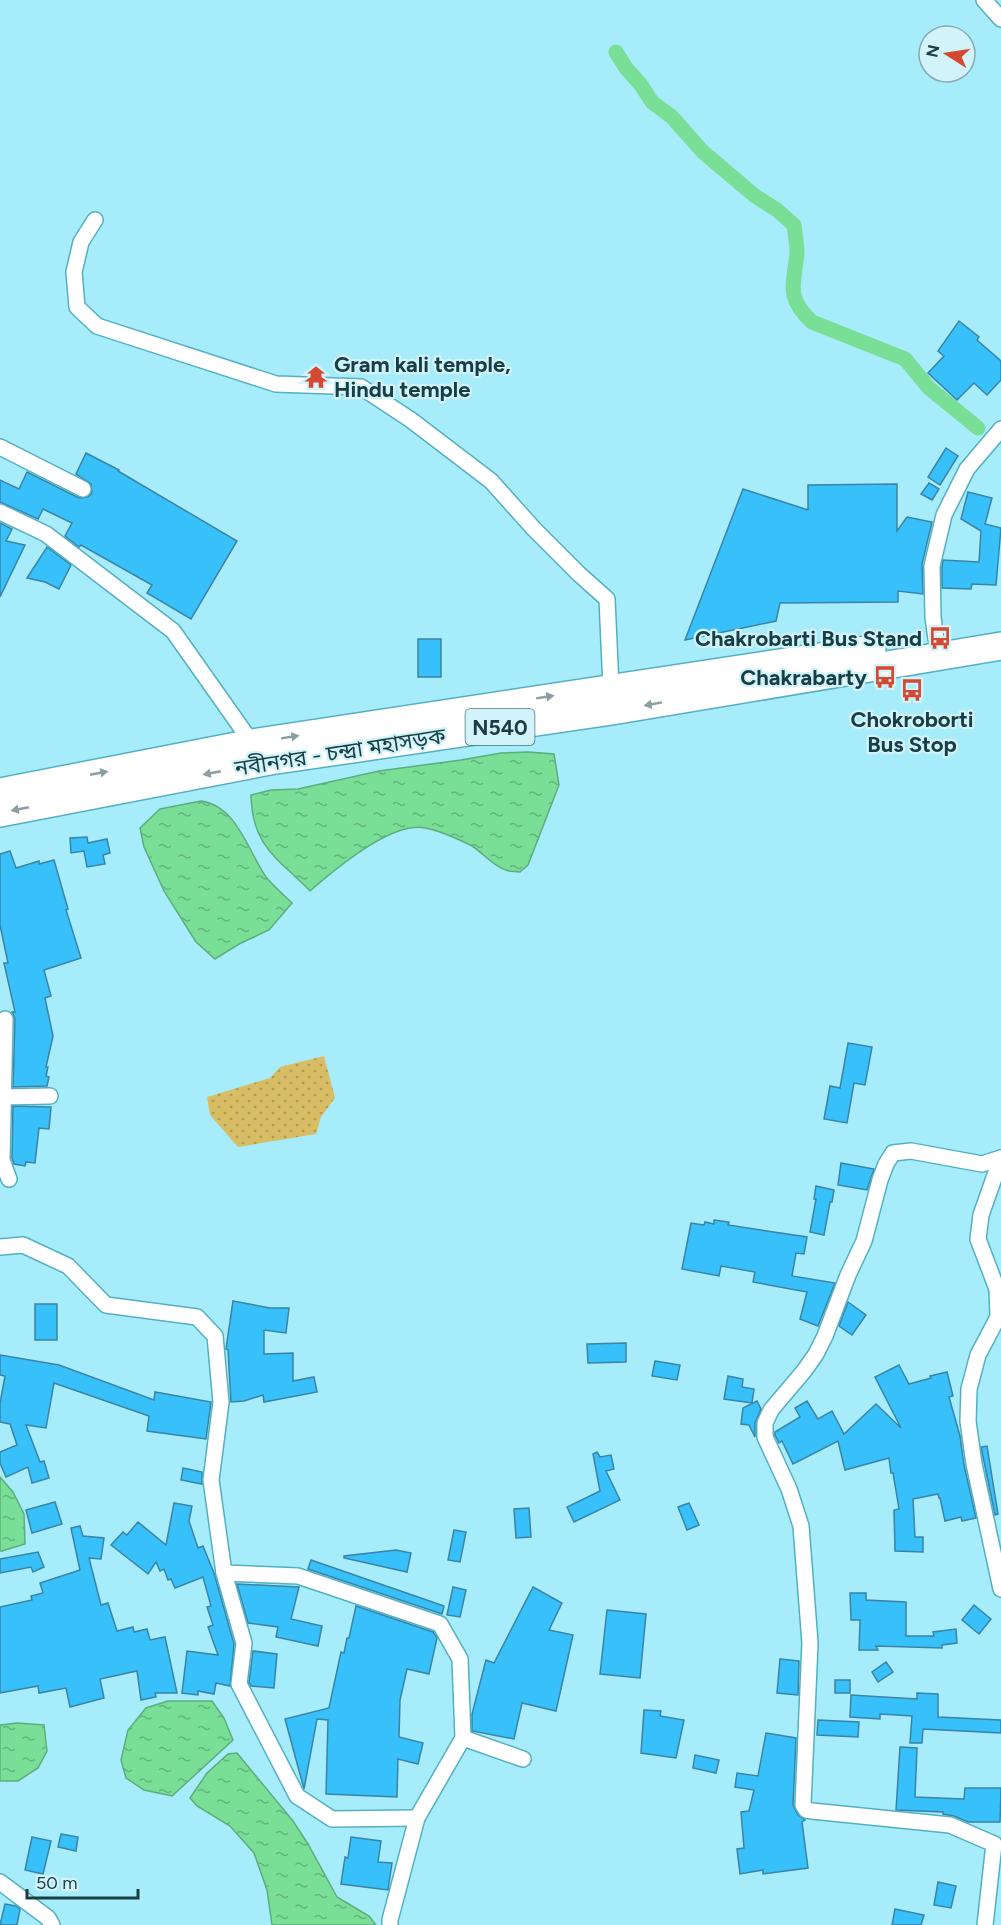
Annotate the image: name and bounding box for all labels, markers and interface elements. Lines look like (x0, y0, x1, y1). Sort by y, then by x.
north arrow (917, 24, 977, 84)
text: N (922, 43, 943, 59)
place label: Gram kali temple, Hindu temple (334, 351, 511, 403)
temple icon: Gram kali temple, Hindu temple (303, 364, 329, 390)
place label: Chakrobarti Bus Stand (695, 625, 922, 652)
bus stop icon: Chakrobarti Bus Stand (927, 625, 953, 651)
place label: Chakrabarty (740, 664, 867, 691)
bus stop icon: Chakrabarty (872, 664, 898, 690)
bus stop icon: Chokroborti Bus Stop (899, 677, 925, 703)
one-way arrow (536, 693, 555, 702)
one-way arrow (644, 699, 663, 708)
place label: Chokroborti Bus Stop (850, 706, 974, 758)
road number: N540 (466, 709, 534, 745)
street label: নবীনগর - চন্দ্রা মহাসড়ক (232, 722, 448, 782)
one-way arrow (281, 732, 300, 741)
one-way arrow (89, 768, 108, 777)
one-way arrow (202, 769, 221, 778)
one-way arrow (10, 805, 29, 814)
scale bar (27, 1862, 138, 1900)
text: 50 m (36, 1872, 78, 1894)

